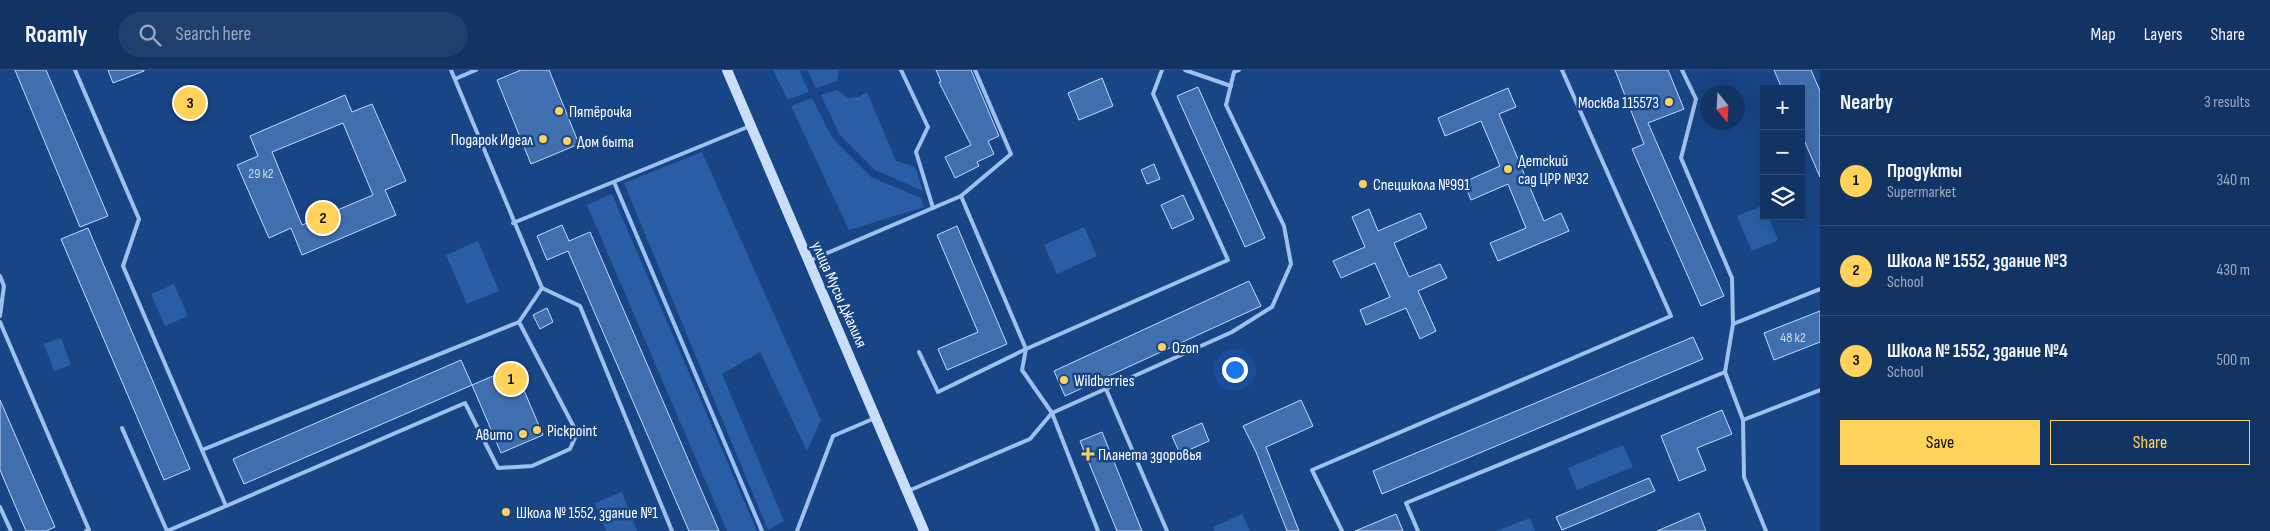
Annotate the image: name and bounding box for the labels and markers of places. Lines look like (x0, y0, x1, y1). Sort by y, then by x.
pin: 3 (174, 84, 206, 122)
place label: Москва 115573 (1578, 94, 1659, 113)
marker: Москва 115573 (1663, 96, 1675, 108)
place label: Пятёрочка (569, 103, 632, 122)
marker: Пятёрочка (553, 105, 565, 117)
place label: Подарок Идеал (451, 131, 533, 150)
marker: Подарок Идеал (537, 133, 549, 145)
place label: Дом быта (577, 133, 634, 152)
marker: Дом быта (561, 135, 573, 147)
place label: Детский сад ЦРР №32 (1518, 152, 1589, 189)
marker: Детский сад ЦРР №32 (1502, 163, 1514, 175)
place label: Спецшкола №991 (1373, 176, 1470, 195)
marker: Спецшкола №991 (1357, 178, 1369, 190)
pin: 2 (307, 199, 339, 237)
place label: Ozon (1172, 339, 1199, 358)
marker: Ozon (1156, 341, 1168, 353)
pin: 1 (495, 360, 527, 398)
place label: Wildberries (1074, 372, 1135, 391)
marker: Wildberries (1058, 374, 1070, 386)
place label: Pickpoint (547, 422, 597, 441)
marker: Pickpoint (531, 424, 543, 436)
place label: Авито (475, 426, 513, 445)
marker: Авито (517, 428, 529, 440)
place label: Планета здоровья (1098, 446, 1202, 465)
marker: Планета здоровья (1082, 448, 1094, 460)
place label: Школа № 1552, здание №1 (516, 504, 658, 523)
marker: Школа № 1552, здание №1 (500, 506, 512, 518)

